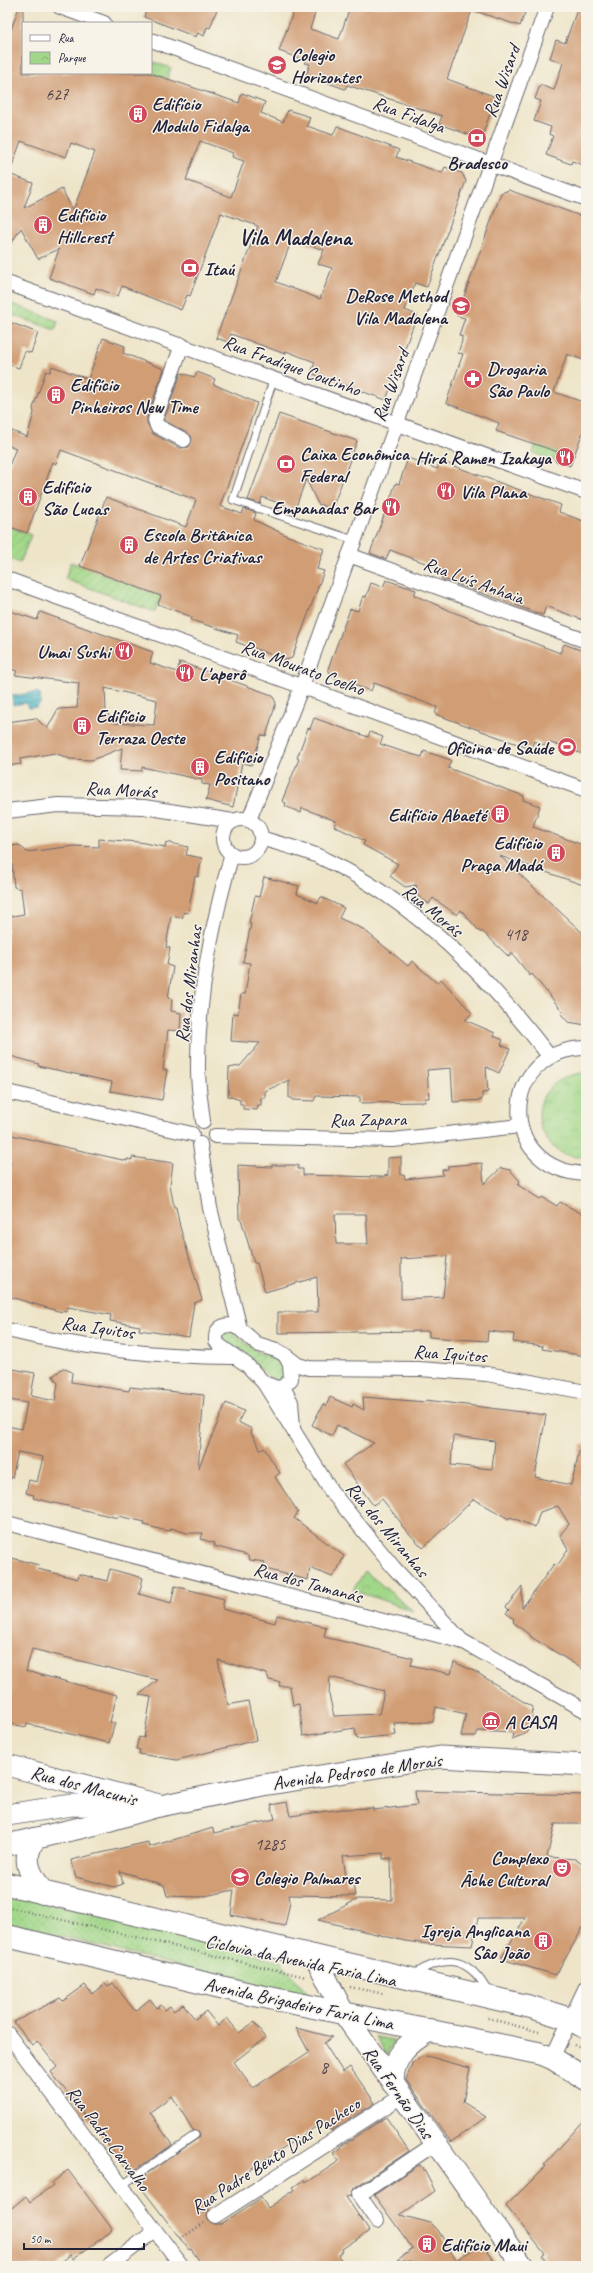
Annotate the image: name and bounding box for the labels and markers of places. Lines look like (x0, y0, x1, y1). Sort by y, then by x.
place label: Colegio Horizontes (291, 43, 363, 89)
school or university icon: Colegio Horizontes (266, 54, 288, 76)
place label: Edifício Modulo Fidalga (152, 92, 251, 138)
building icon: Edifício Modulo Fidalga (127, 103, 149, 125)
bank icon: Bradesco (466, 127, 488, 149)
place label: Bradesco (447, 151, 508, 175)
place label: Edifício Hillcrest (57, 203, 115, 249)
building icon: Edifício Hillcrest (32, 214, 54, 236)
bank icon: Itaú (179, 257, 201, 279)
place label: Itaú (204, 257, 236, 281)
place label: DeRose Method Vila Madalena (346, 284, 450, 330)
school or university icon: DeRose Method Vila Madalena (450, 295, 472, 317)
place label: Drogaria São Paulo (487, 357, 550, 403)
pharmacy icon: Drogaria São Paulo (462, 368, 484, 390)
place label: Edifício Pinheiros New Time (70, 373, 199, 419)
building icon: Edifício Pinheiros New Time (45, 384, 67, 406)
place label: Caixa Econômica Federal (300, 442, 410, 488)
place label: Hirá Ramen Izakaya (416, 446, 552, 470)
restaurant icon: Hirá Ramen Izakaya (554, 446, 576, 468)
bank icon: Caixa Econômica Federal (275, 453, 297, 475)
place label: Edifício São Lucas (42, 475, 110, 521)
restaurant icon: Vila Plana (435, 480, 457, 502)
place label: Vila Plana (460, 480, 528, 504)
building icon: Edifício São Lucas (17, 486, 39, 508)
place label: Empanadas Bar (272, 496, 379, 520)
restaurant icon: Empanadas Bar (380, 496, 402, 518)
place label: Escola Britânica de Artes Criativas (143, 523, 263, 569)
building icon: Escola Britânica de Artes Criativas (118, 534, 140, 556)
place label: Umai Sushi (37, 640, 112, 664)
restaurant icon: Umai Sushi (113, 640, 135, 662)
restaurant icon: L'aperô (174, 662, 196, 684)
place label: L'aperô (199, 662, 247, 686)
place label: Edifício Terraza Oeste (96, 704, 186, 750)
building icon: Edifício Terraza Oeste (71, 715, 93, 737)
place label: Oficina de Saúde (446, 736, 555, 760)
sports icon: Oficina de Saúde (556, 736, 578, 758)
place label: Edifício Positano (214, 745, 271, 791)
building icon: Edifício Positano (189, 756, 211, 778)
place label: Edifício Abaeté (388, 803, 489, 827)
building icon: Edifício Abaeté (489, 803, 511, 825)
place label: Edifício Praça Madá (460, 831, 544, 877)
building icon: Edifício Praça Madá (545, 842, 567, 864)
museum icon: A CASA (480, 1710, 502, 1732)
place label: A CASA (505, 1710, 558, 1734)
place label: Complexo Āche Cultural (460, 1846, 552, 1892)
theatre icon: Complexo Āche Cultural (551, 1857, 573, 1879)
school or university icon: Colegio Palmares (229, 1866, 251, 1888)
place label: Colegio Palmares (254, 1866, 362, 1890)
place label: Igreja Anglicana Sâo João (421, 1919, 530, 1965)
building icon: Igreja Anglicana Sâo João (532, 1930, 554, 1952)
building icon: Edifício Maui (416, 2233, 438, 2255)
place label: Edifício Maui (441, 2233, 529, 2257)

